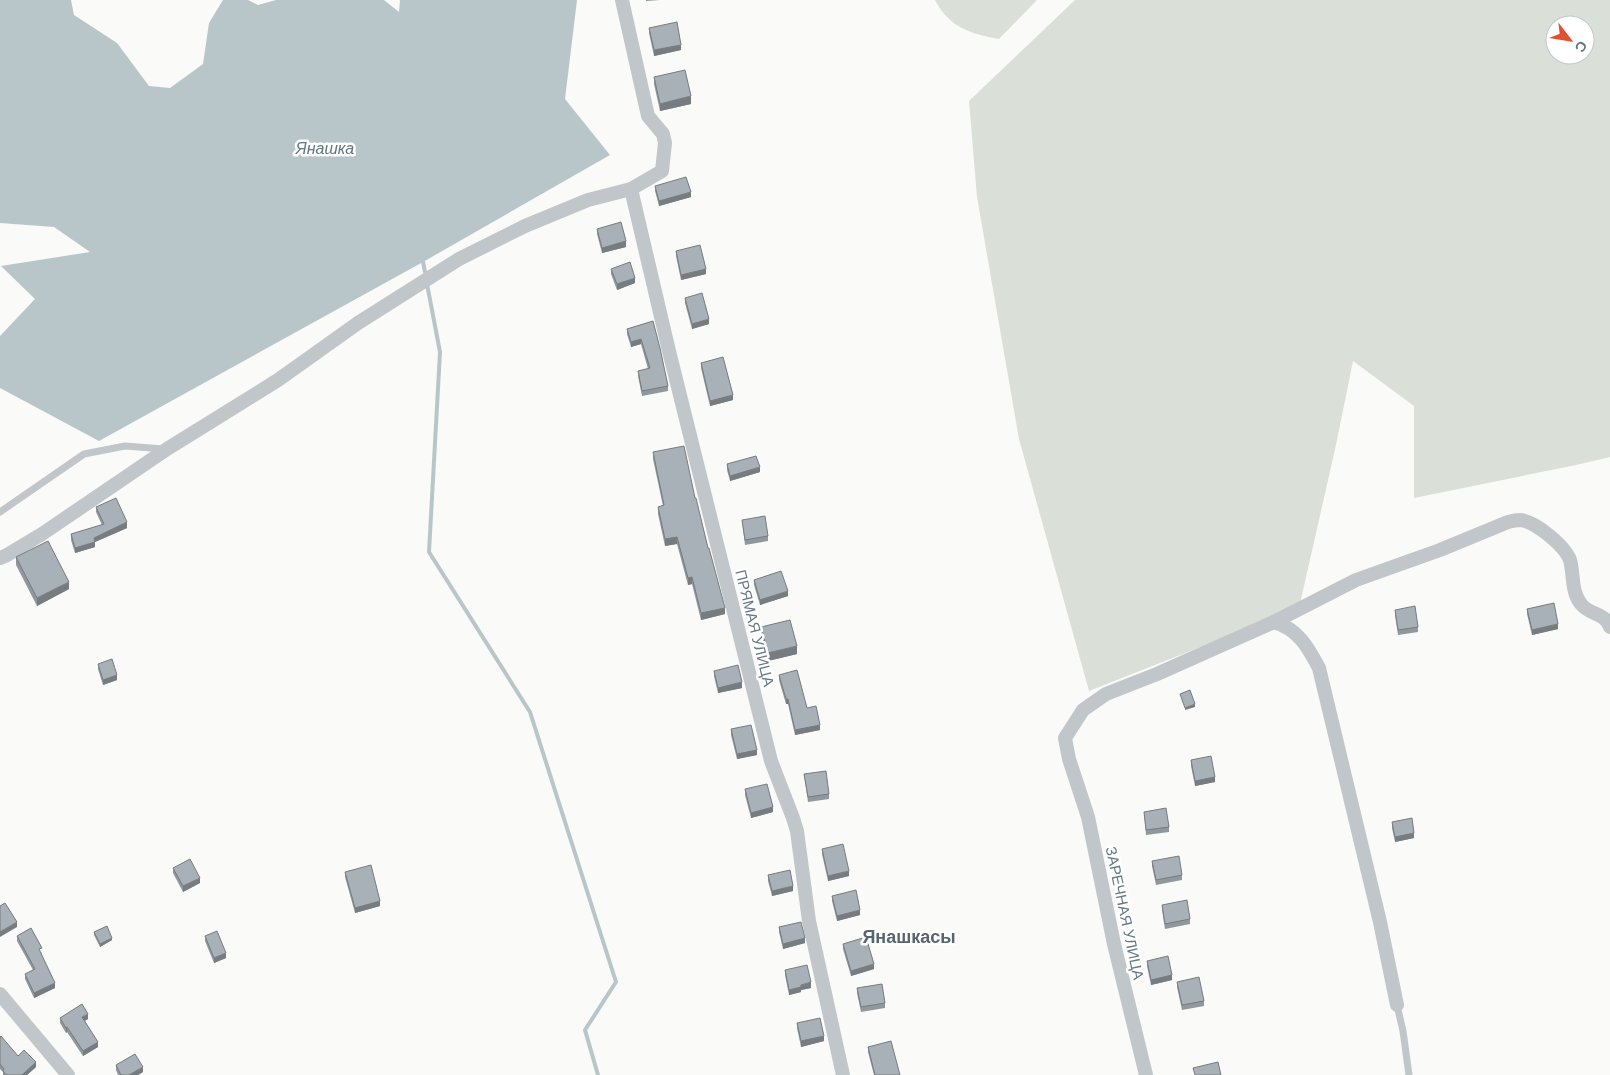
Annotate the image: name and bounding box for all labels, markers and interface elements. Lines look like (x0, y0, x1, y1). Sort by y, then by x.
north arrow (1545, 15, 1595, 65)
text: С (1572, 38, 1591, 55)
water label: Янашка (295, 140, 354, 157)
street label: ПРЯМАЯ УЛИЦА (732, 568, 778, 688)
street label: ЗАРЕЧНАЯ УЛИЦА (1103, 845, 1147, 981)
district label: Янашкасы (862, 927, 956, 947)

